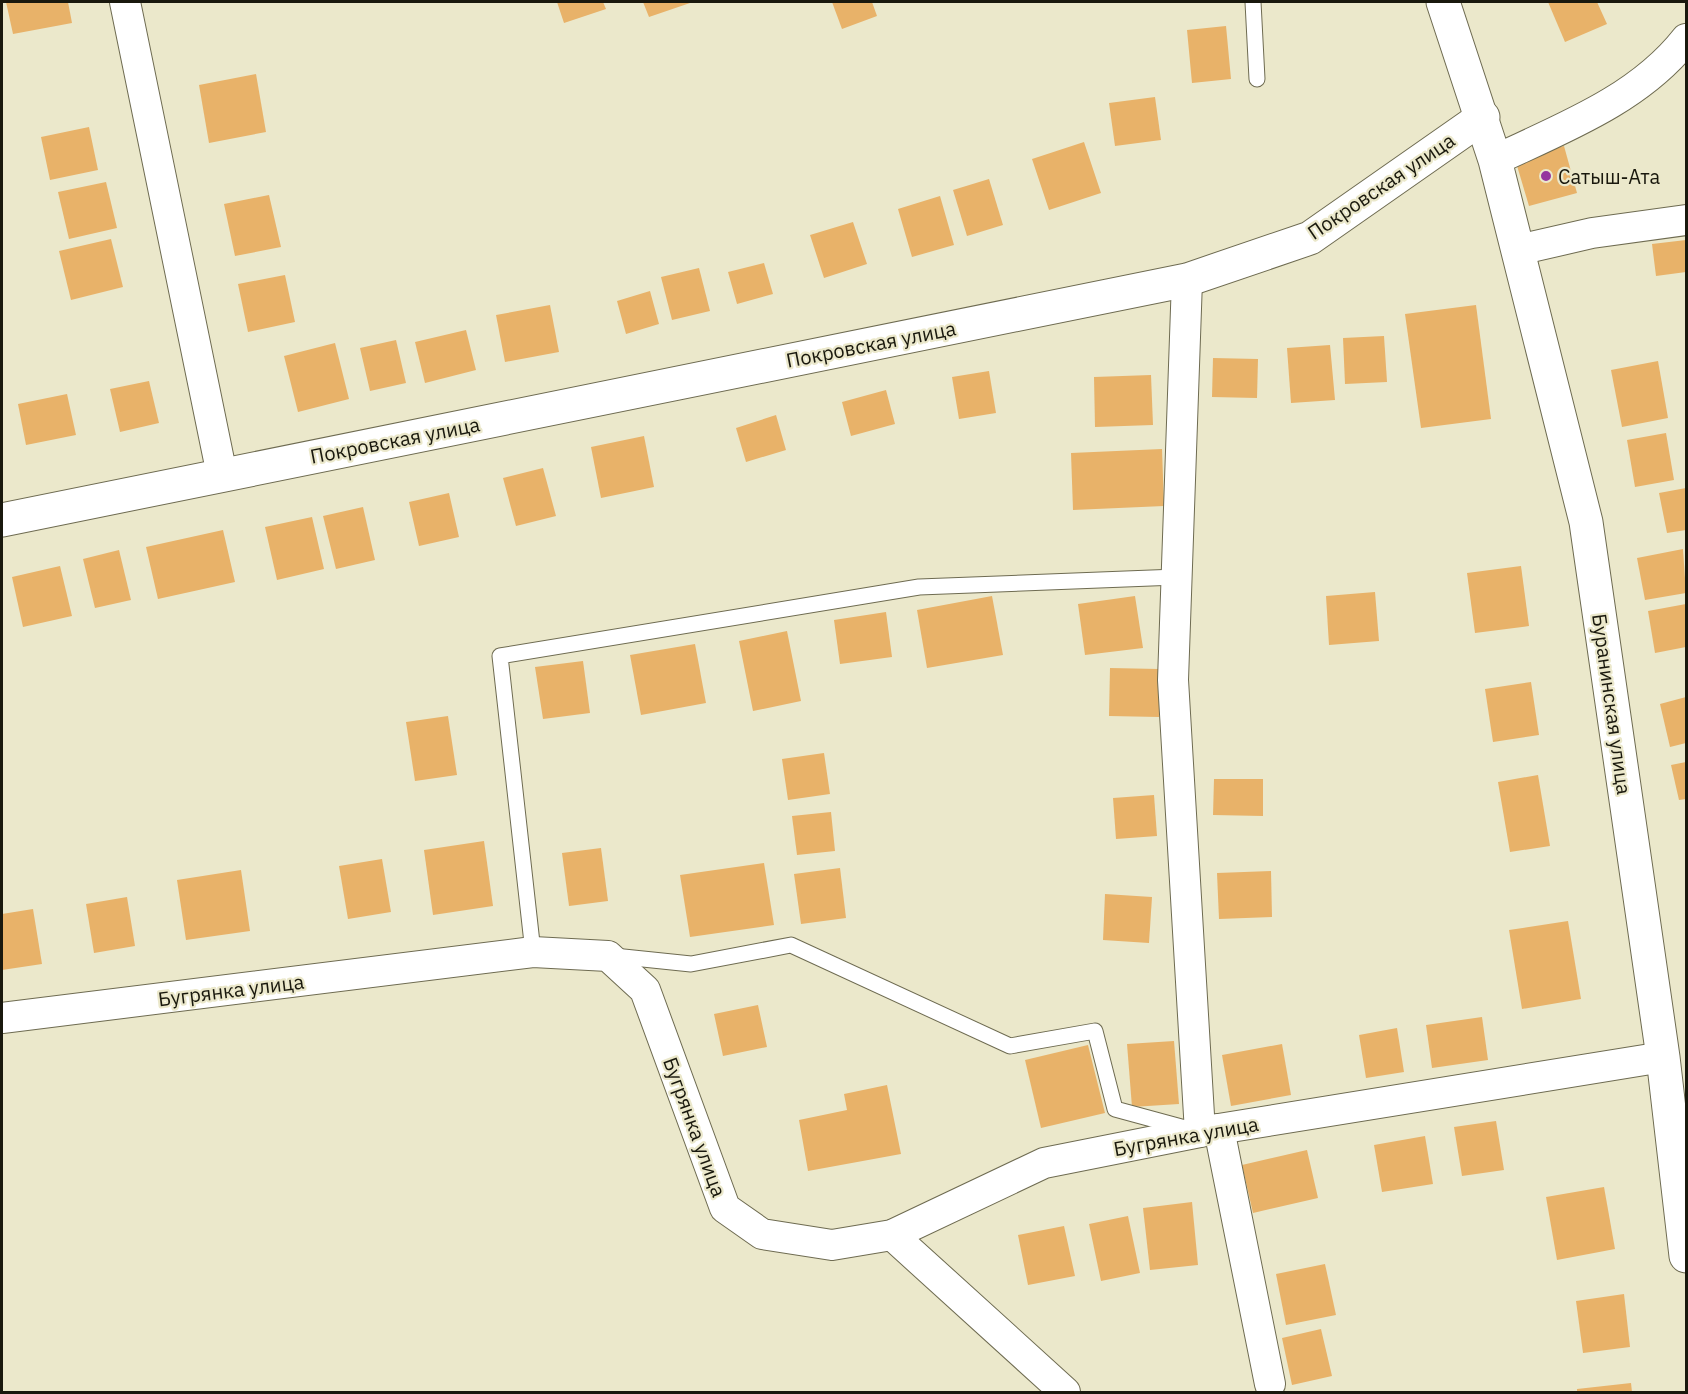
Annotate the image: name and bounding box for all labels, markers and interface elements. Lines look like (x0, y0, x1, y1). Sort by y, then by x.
street label: Покровская улица (1302, 126, 1460, 245)
place label: Сатыш-Ата (1558, 163, 1660, 190)
marker: Сатыш-Ата (1539, 169, 1553, 183)
street label: Покровская улица (784, 314, 958, 374)
street label: Покровская улица (308, 410, 482, 470)
street label: Буранинская улица (1586, 612, 1638, 797)
street label: Бугрянка улица (156, 968, 306, 1012)
street label: Бугрянка улица (657, 1053, 733, 1201)
street label: Бугрянка улица (1111, 1110, 1261, 1162)

